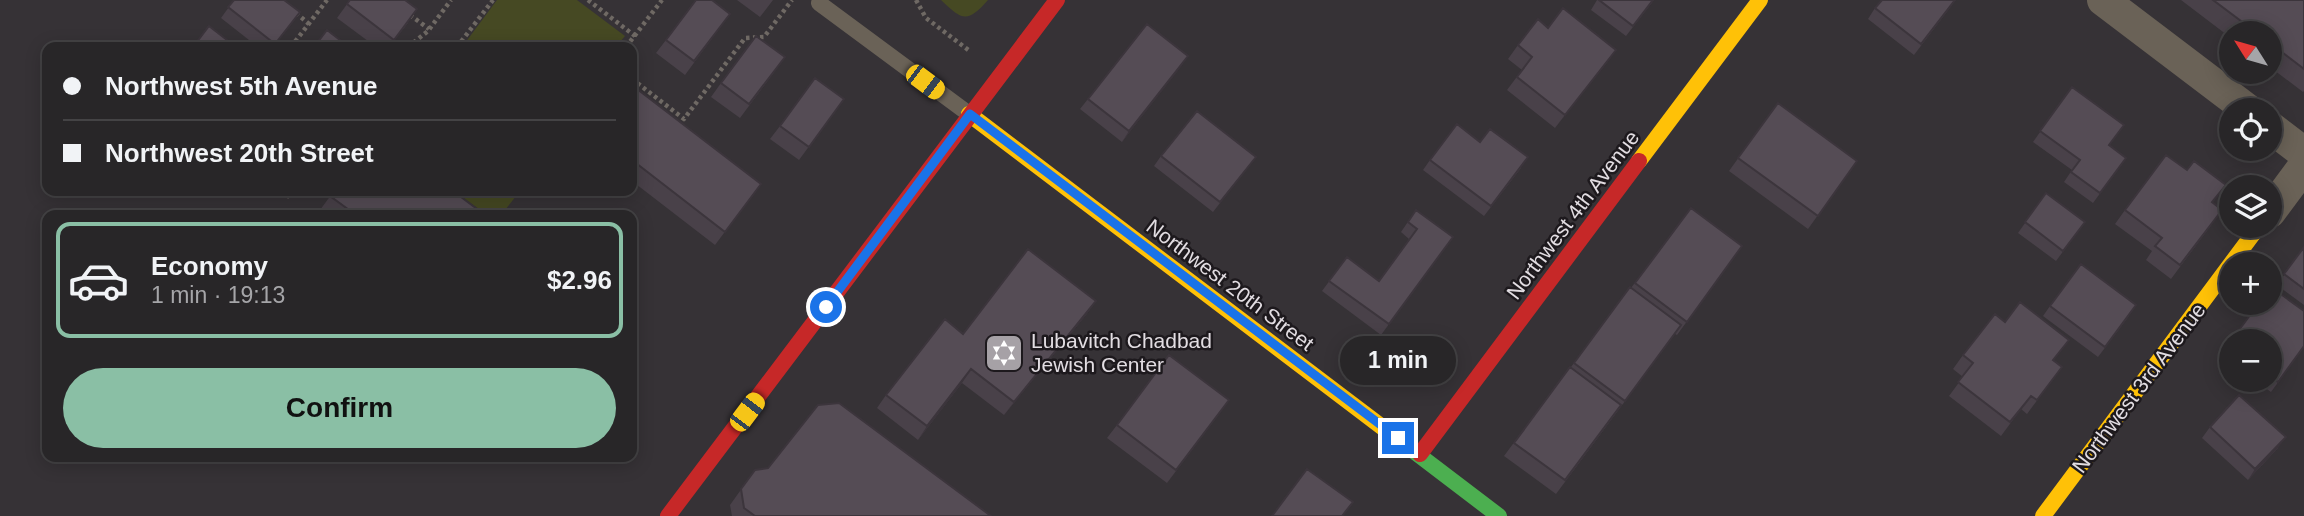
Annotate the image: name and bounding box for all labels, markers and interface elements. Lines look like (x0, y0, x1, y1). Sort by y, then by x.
north arrow (2219, 21, 2282, 84)
map controls (2219, 21, 2282, 392)
car (902, 61, 949, 103)
text: Northwest 5th Avenue (105, 71, 378, 101)
button: locate (2219, 98, 2282, 161)
street label: Northwest 4th Avenue (1502, 126, 1643, 304)
text: Northwest 20th Street (105, 138, 374, 168)
button: layers (2219, 175, 2282, 238)
street label: Northwest 20th Street (1142, 214, 1318, 355)
icon: car (67, 249, 130, 312)
text: Economy (151, 251, 268, 281)
button: + (2219, 252, 2282, 315)
text: $2.96 (547, 265, 612, 295)
text: 1 min · 19:13 (151, 282, 285, 308)
route start (810, 291, 842, 323)
street label: Northwest 3rd Avenue (2067, 298, 2210, 477)
place label: Lubavitch Chadbad Jewish Center (1031, 329, 1212, 376)
button: − (2219, 329, 2282, 392)
synagogue icon: Lubavitch Chadbad Jewish Center (983, 332, 1025, 374)
callout: 1 min (1340, 336, 1456, 386)
text: 1 min (1368, 347, 1428, 373)
button: Confirm (63, 368, 616, 448)
car (726, 389, 769, 435)
route end (1382, 422, 1414, 454)

